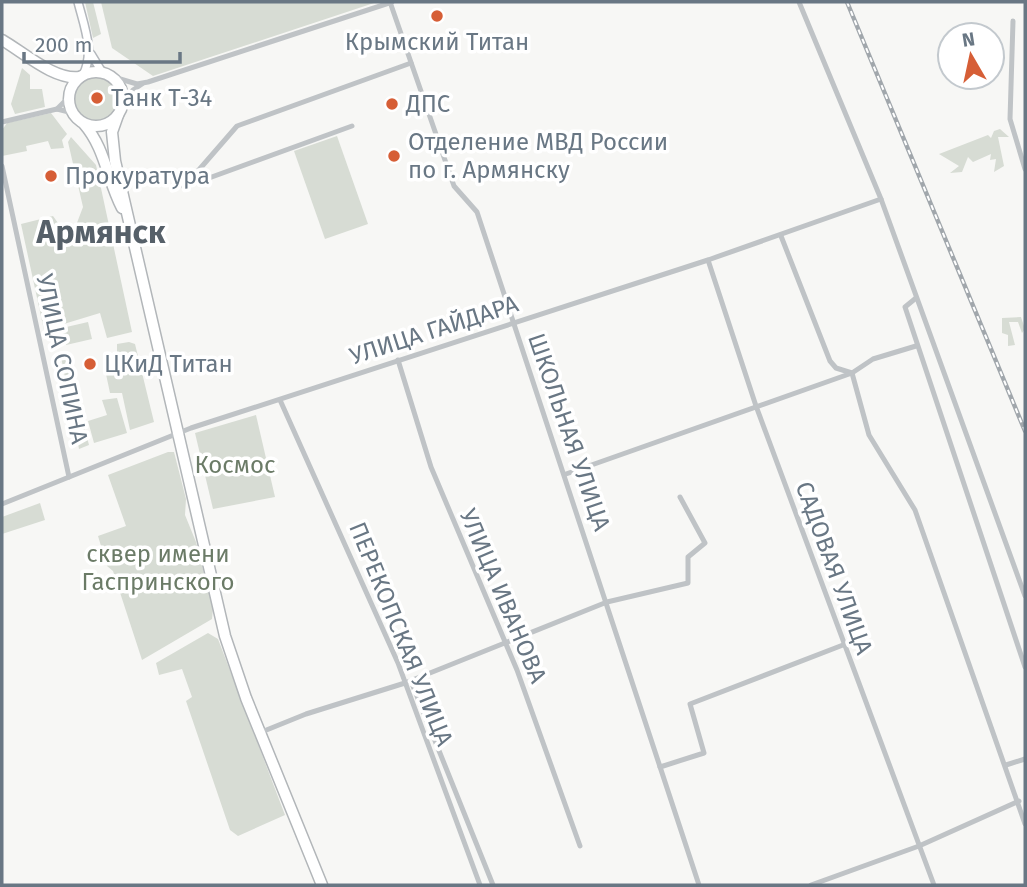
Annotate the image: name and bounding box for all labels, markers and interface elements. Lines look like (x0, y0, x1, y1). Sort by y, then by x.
marker: Крымский Титан (429, 8, 445, 24)
scale bar (24, 21, 180, 65)
north arrow (936, 21, 1006, 91)
text: N (960, 27, 976, 52)
place label: Крымский Титан (345, 28, 529, 56)
text: 200 m (35, 32, 92, 58)
place label: Танк Т-34 (111, 84, 213, 112)
marker: Танк Т-34 (89, 90, 105, 106)
place label: ДПС (405, 90, 450, 118)
marker: ДПС (384, 96, 400, 112)
place label: Отделение МВД России по г. Армянску (408, 128, 668, 184)
marker: Отделение МВД России по г. Армянску (386, 148, 402, 164)
place label: Прокуратура (65, 162, 210, 190)
marker: Прокуратура (43, 168, 59, 184)
district label: Армянск (36, 213, 166, 251)
street label: УЛИЦА СОПИНА (30, 272, 94, 447)
street label: УЛИЦА ГАЙДАРА (346, 290, 522, 370)
street label: ШКОЛЬНАЯ УЛИЦА (522, 330, 616, 535)
place label: ЦКиД Титан (104, 350, 233, 378)
marker: ЦКиД Титан (82, 356, 98, 372)
park label: Космос (195, 451, 275, 479)
street label: САДОВАЯ УЛИЦА (790, 478, 878, 658)
street label: УЛИЦА ИВАНОВА (454, 505, 552, 688)
street label: ПЕРЕКОПСКАЯ УЛИЦА (343, 518, 459, 750)
park label: сквер имени Гаспринского (82, 540, 234, 596)

